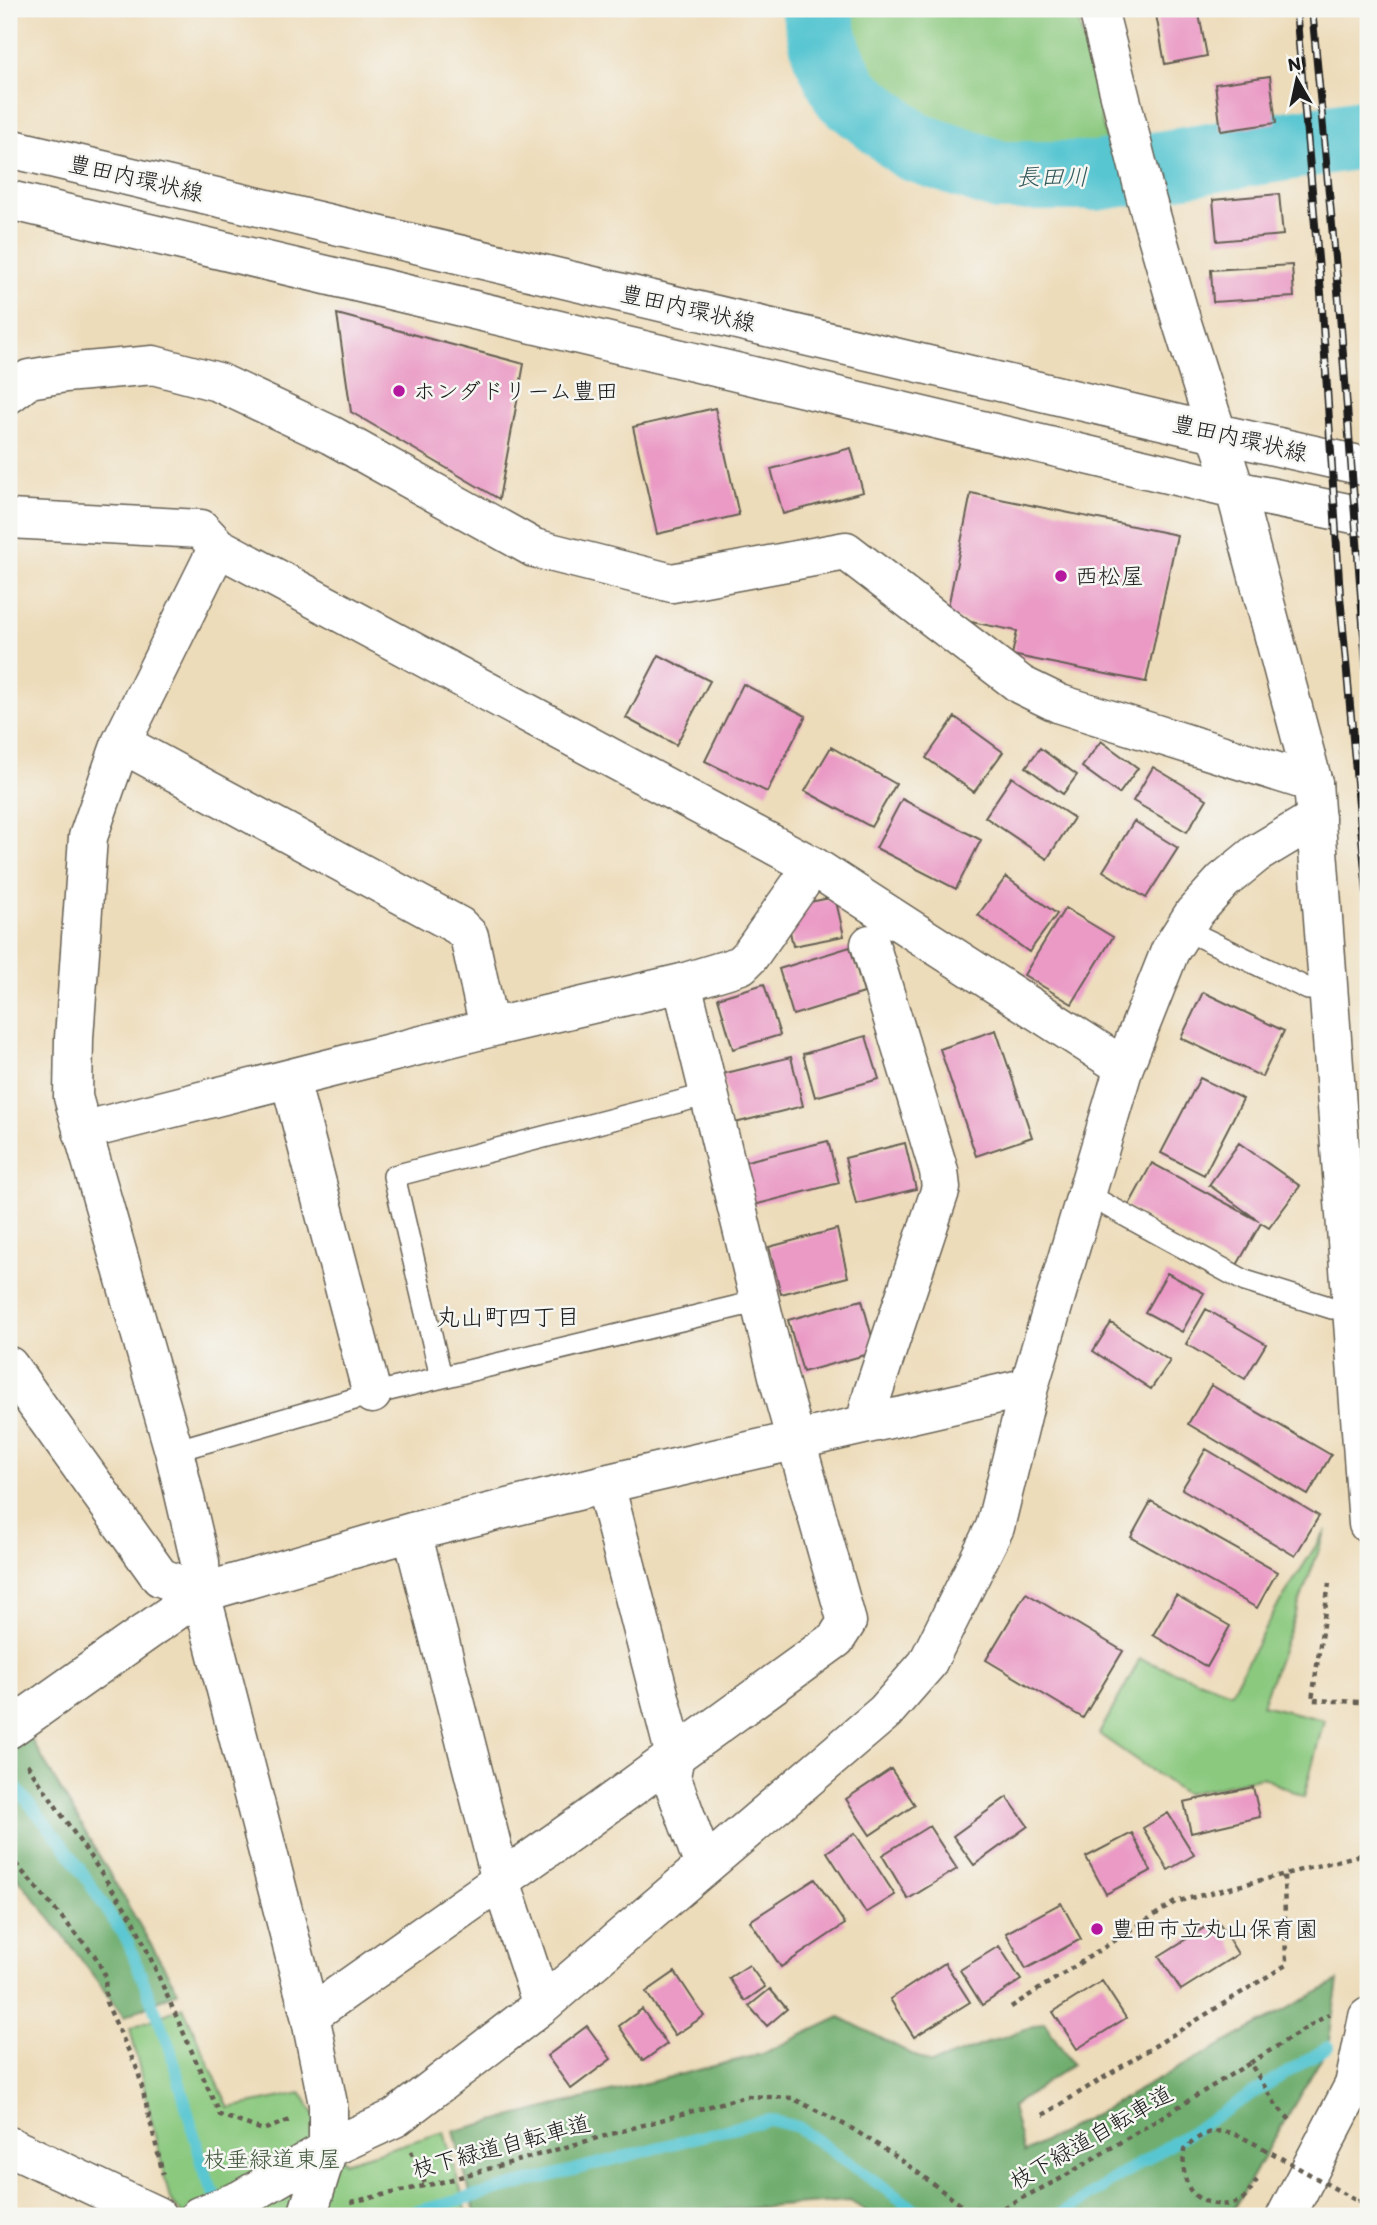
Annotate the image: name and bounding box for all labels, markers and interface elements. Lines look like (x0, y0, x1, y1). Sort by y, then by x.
north arrow (1262, 46, 1332, 116)
text: N (1286, 51, 1303, 76)
street label: 豊田内環状線 (66, 149, 206, 207)
water label: 長田川 (1016, 162, 1088, 191)
street label: 豊田内環状線 (618, 279, 758, 337)
place label: ホンダドリーム豊田 (413, 377, 618, 405)
marker: ホンダドリーム豊田 (391, 383, 407, 399)
street label: 豊田内環状線 (1170, 409, 1310, 467)
place label: 西松屋 (1075, 562, 1144, 590)
marker: 西松屋 (1053, 568, 1069, 584)
district label: 丸山町四丁目 (436, 1302, 580, 1331)
place label: 豊田市立丸山保育園 (1111, 1915, 1318, 1943)
marker: 豊田市立丸山保育園 (1089, 1921, 1105, 1937)
street label: 枝下緑道自転車道 (1004, 2079, 1178, 2195)
street label: 枝下緑道自転車道 (409, 2109, 593, 2183)
park label: 枝垂緑道東屋 (203, 2145, 341, 2173)

